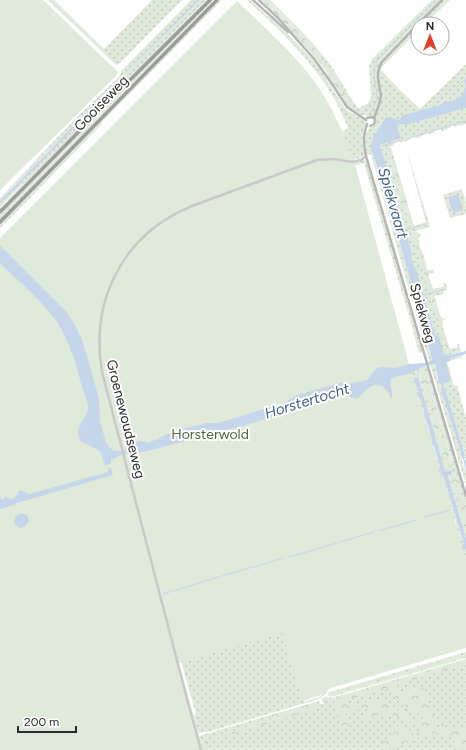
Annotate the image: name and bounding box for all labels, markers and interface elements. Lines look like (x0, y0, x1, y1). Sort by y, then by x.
north arrow (410, 16, 450, 56)
text: N (426, 20, 434, 33)
street label: Gooiseweg (71, 72, 132, 135)
water label: Spiekvaart (374, 165, 412, 241)
street label: Spiekweg (406, 281, 439, 345)
street label: Groenewoudseweg (103, 358, 149, 480)
water label: Horstertocht (262, 379, 352, 422)
park label: Horsterwold (171, 426, 249, 443)
scale bar (18, 708, 76, 734)
text: 200 m (24, 715, 59, 729)

